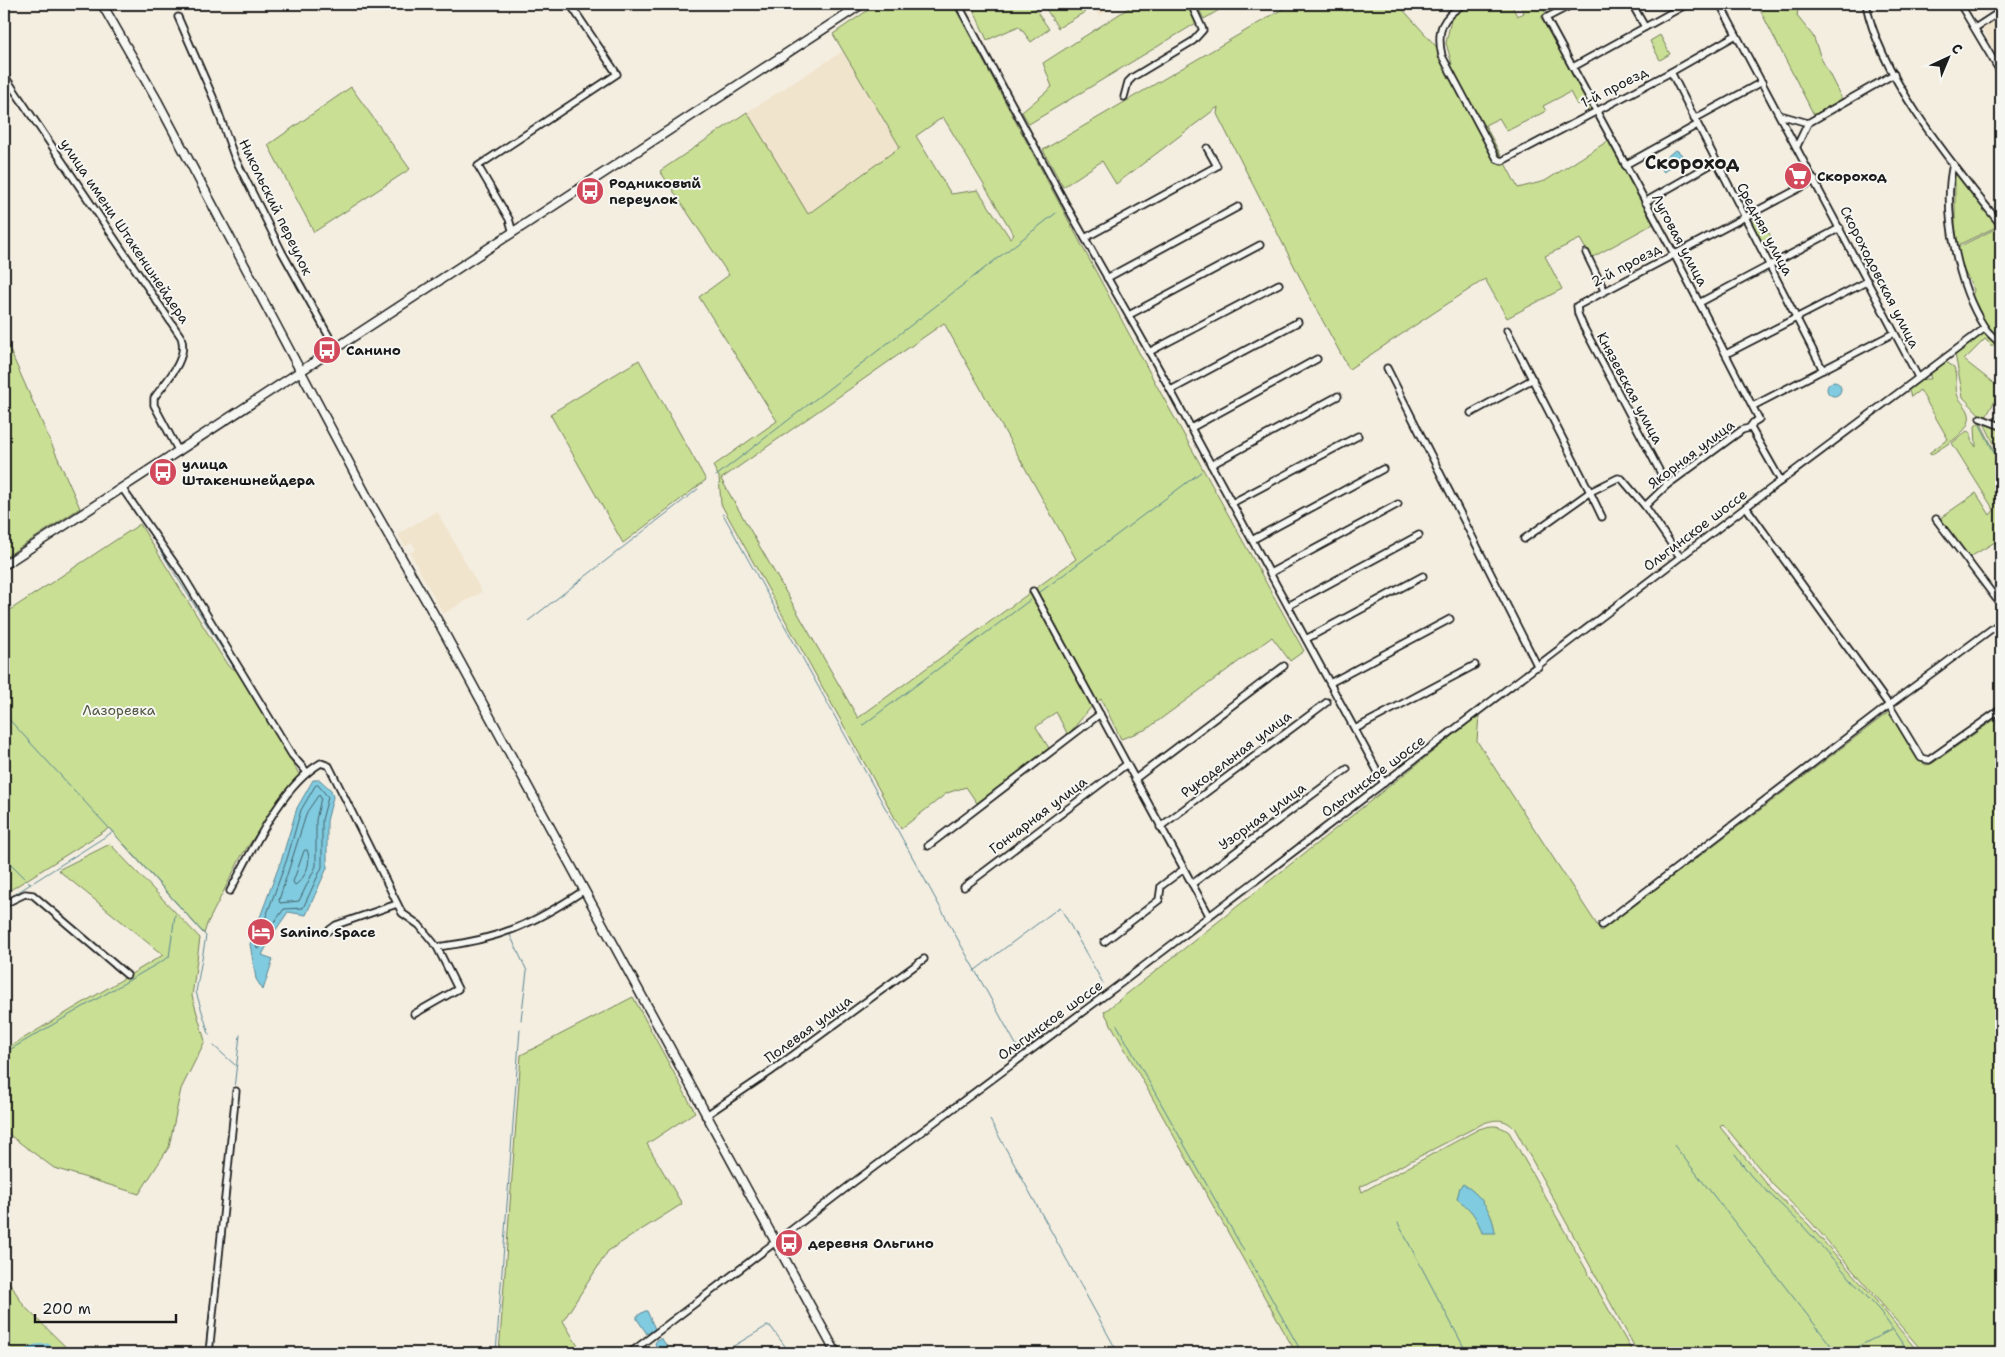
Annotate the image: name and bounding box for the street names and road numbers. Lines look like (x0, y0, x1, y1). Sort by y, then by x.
street label: 1-й проезд (1577, 62, 1651, 112)
street label: улица имени Штакеншнейдера (56, 135, 194, 327)
street label: Никольский переулок (235, 136, 317, 279)
street label: Средняя улица (1733, 179, 1797, 279)
street label: Луговая улица (1648, 191, 1712, 290)
street label: Скороходовская улица (1836, 203, 1924, 351)
street label: 2-й проезд (1588, 239, 1664, 291)
street label: Князевская улица (1593, 329, 1667, 447)
street label: Якорная улица (1644, 415, 1738, 492)
street label: Ольгинское шоссе (1640, 485, 1750, 575)
street label: Рукодельная улица (1177, 706, 1295, 801)
street label: Ольгинское шоссе (1318, 731, 1428, 821)
street label: Гончарная улица (986, 772, 1091, 858)
street label: Узорная улица (1215, 778, 1309, 854)
street label: Ольгинское шоссе (994, 976, 1106, 1064)
street label: Полевая улица (761, 991, 856, 1067)

